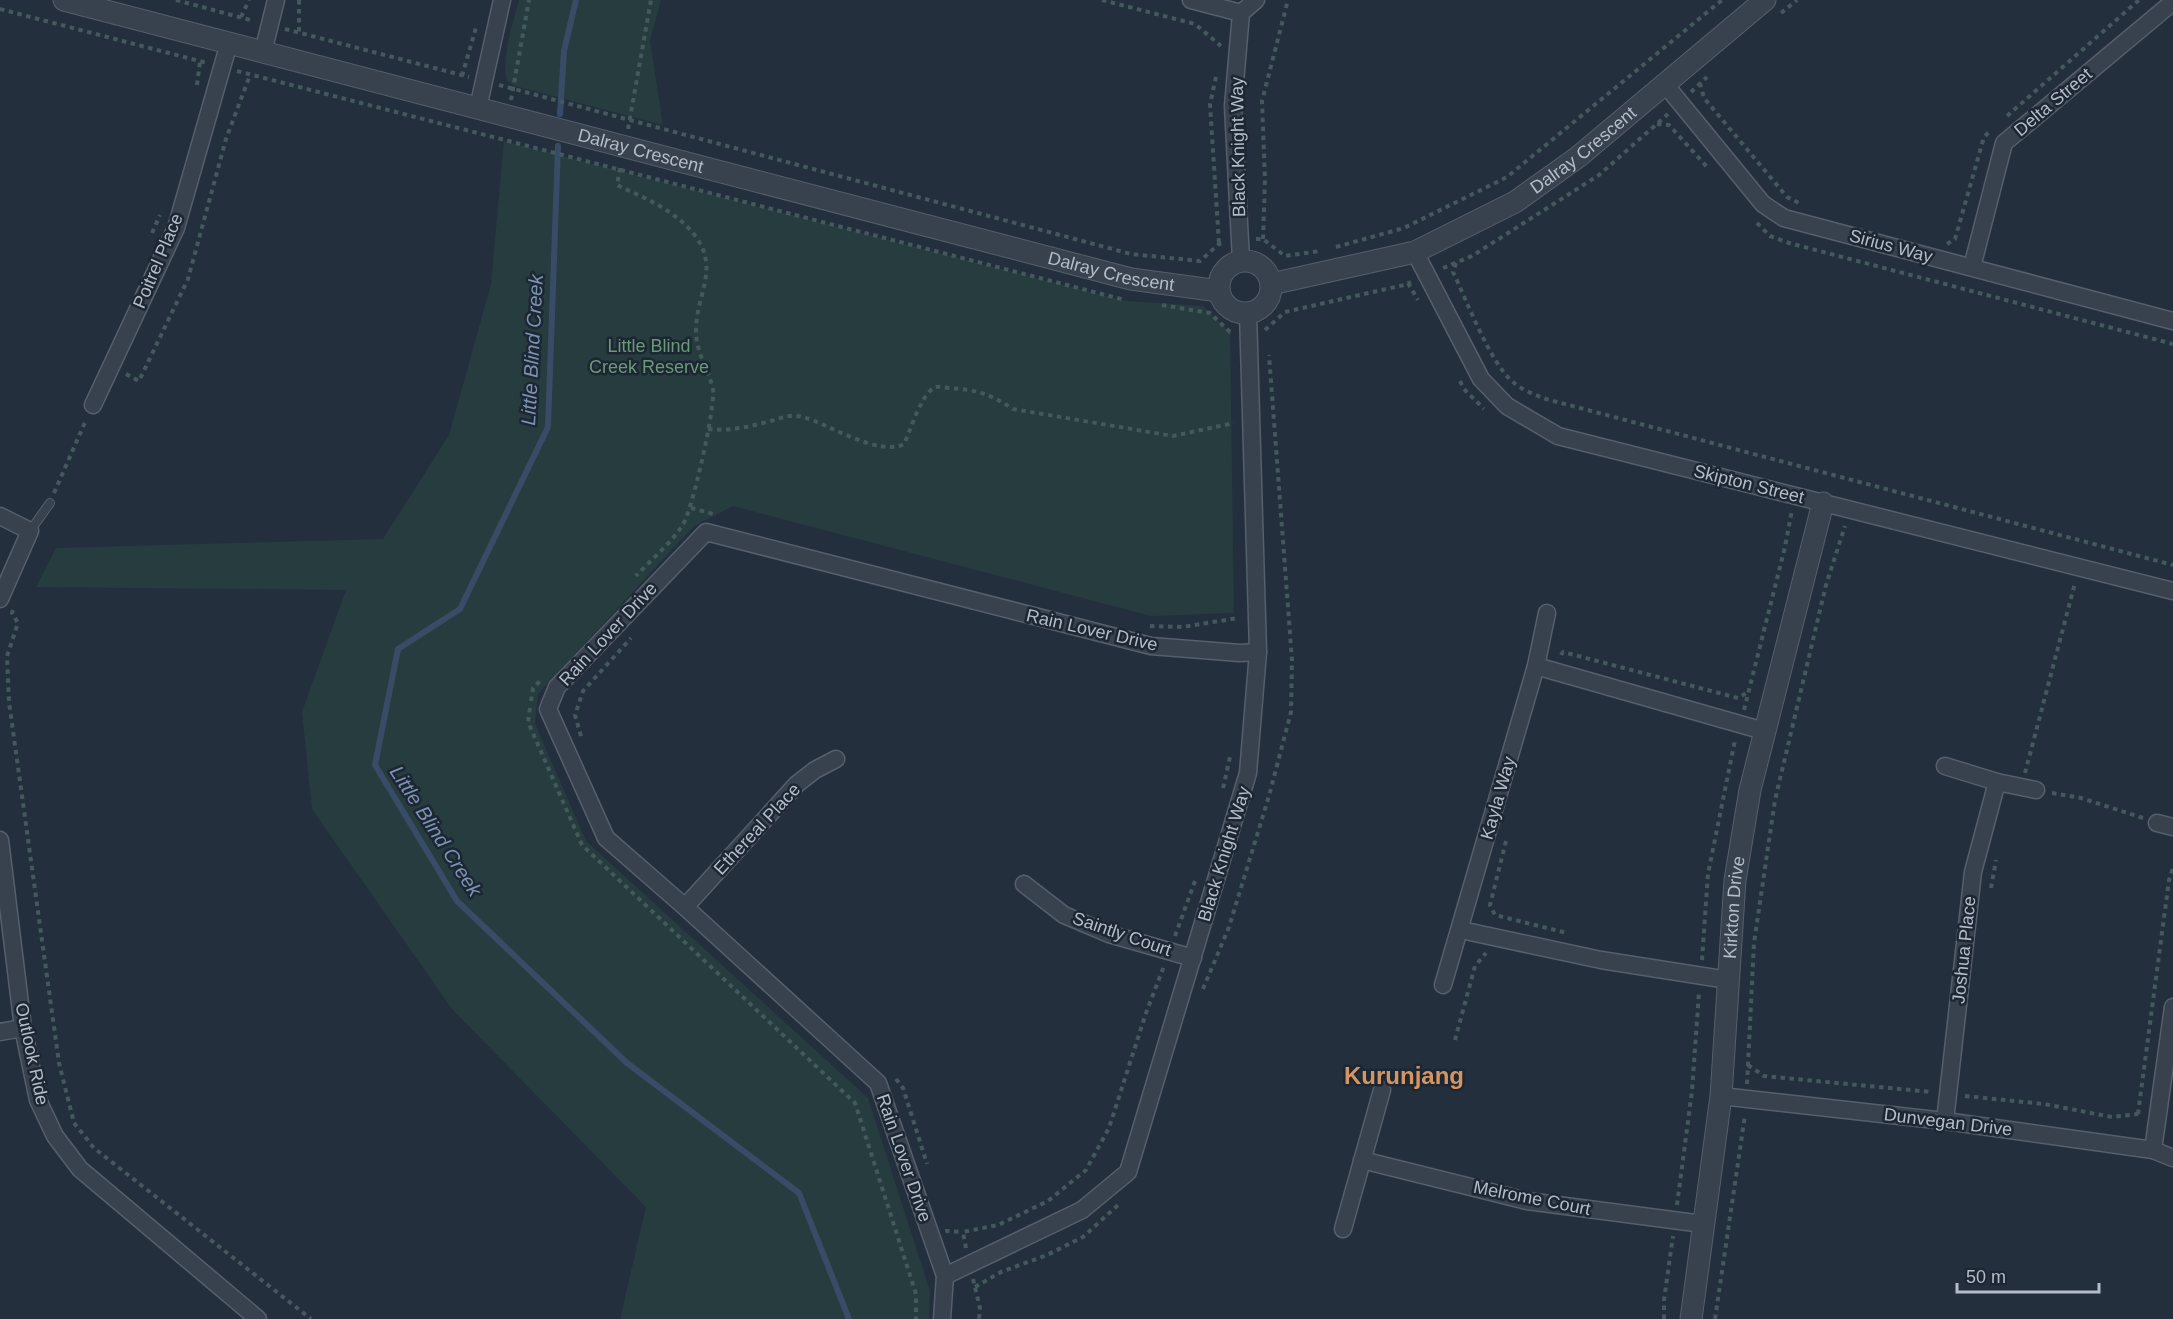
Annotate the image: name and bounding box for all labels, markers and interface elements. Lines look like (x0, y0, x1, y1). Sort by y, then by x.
street label: Delta Street (2010, 64, 2096, 140)
street label: Black Knight Way (1227, 77, 1249, 217)
street label: Dalray Crescent (1526, 103, 1640, 198)
street label: Dalray Crescent (576, 125, 706, 177)
street label: Poitrel Place (129, 211, 187, 311)
street label: Sirius Way (1847, 225, 1935, 267)
street label: Dalray Crescent (1046, 248, 1176, 295)
water label: Little Blind Creek (517, 273, 547, 426)
park label: Little Blind Creek Reserve (589, 336, 709, 377)
street label: Skipton Street (1692, 461, 1806, 507)
street label: Rain Lover Drive (555, 578, 661, 690)
street label: Rain Lover Drive (1024, 605, 1160, 655)
street label: Kayla Way (1477, 754, 1519, 842)
water label: Little Blind Creek (386, 762, 487, 901)
street label: Ethereal Place (710, 779, 804, 879)
street label: Black Knight Way (1194, 784, 1254, 924)
street label: Kirkton Drive (1720, 855, 1749, 959)
street label: Joshua Place (1948, 895, 1980, 1005)
street label: Saintly Court (1070, 908, 1174, 960)
street label: Outlook Ride (11, 1001, 53, 1107)
district label: Kurunjang (1344, 1062, 1464, 1089)
street label: Rain Lover Drive (873, 1091, 935, 1225)
street label: Dunvegan Drive (1883, 1104, 2013, 1140)
street label: Melrome Court (1472, 1177, 1592, 1219)
scale bar (1957, 1256, 2100, 1294)
text: 50 m (1966, 1267, 2006, 1287)

